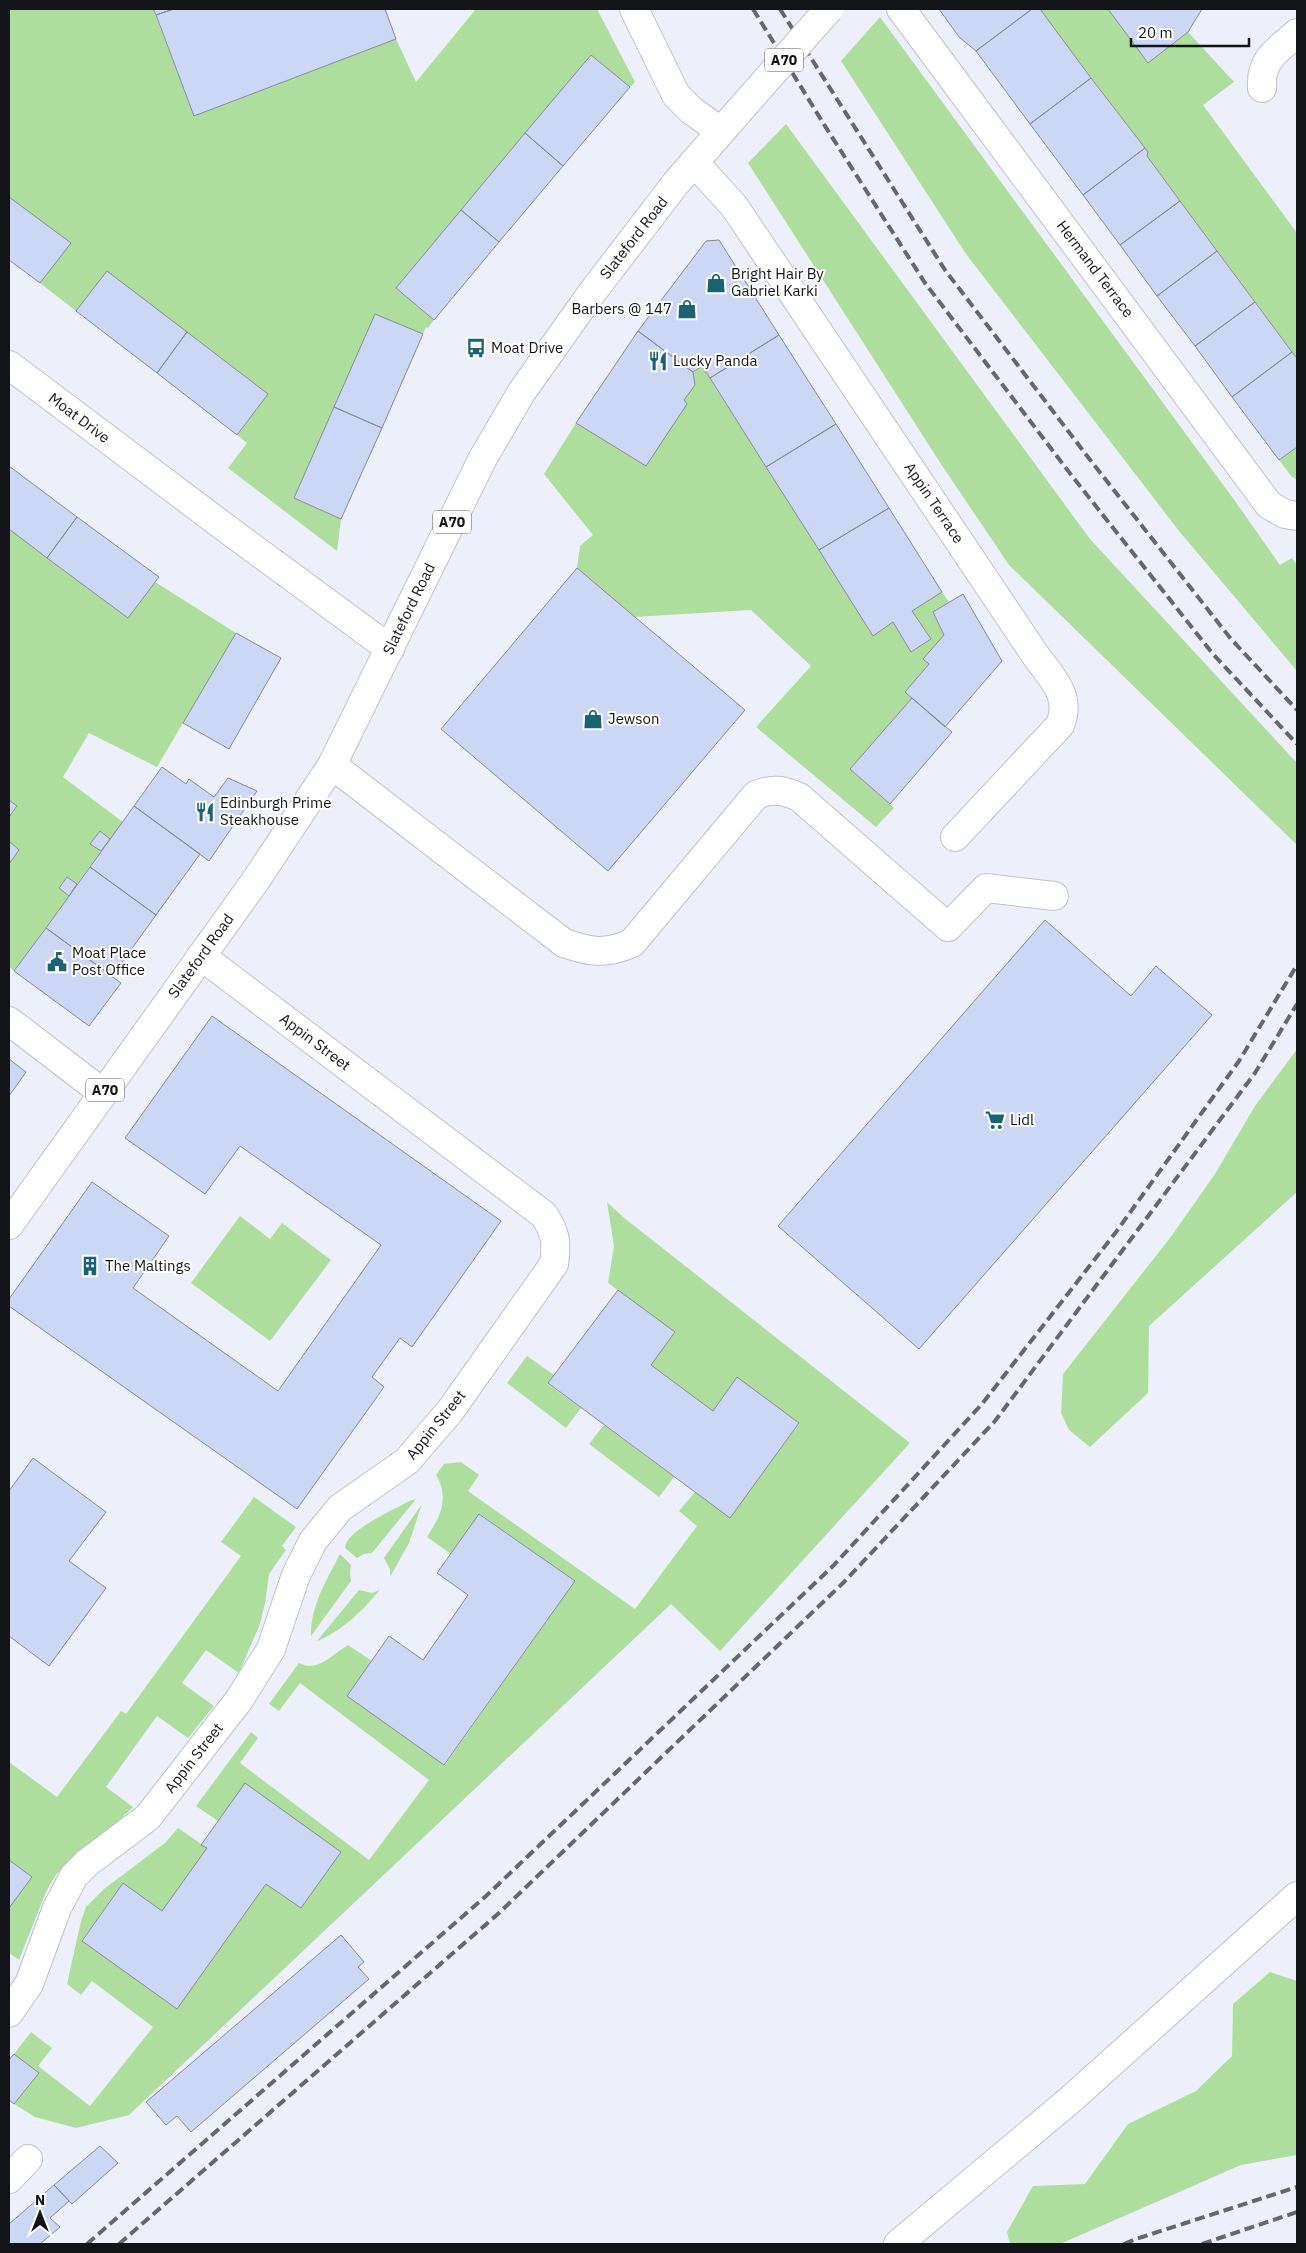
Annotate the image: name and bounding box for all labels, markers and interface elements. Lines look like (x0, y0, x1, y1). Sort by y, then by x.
scale bar (1131, 15, 1248, 47)
text: 20 m (1138, 23, 1173, 42)
road number: A70 (765, 48, 803, 72)
street label: Slateford Road (595, 193, 672, 283)
street label: Hermand Terrace (1053, 216, 1138, 321)
place label: Bright Hair By Gabriel Karki (731, 264, 824, 300)
shop icon: Bright Hair By Gabriel Karki (705, 272, 727, 294)
shop icon: Barbers @ 147 (676, 298, 698, 320)
place label: Barbers @ 147 (571, 299, 672, 318)
bus stop icon: Moat Drive (465, 337, 487, 359)
place label: Moat Drive (491, 338, 563, 357)
restaurant icon: Lucky Panda (647, 350, 669, 372)
place label: Lucky Panda (673, 351, 758, 370)
street label: Moat Drive (45, 388, 114, 447)
street label: Appin Terrace (900, 459, 968, 547)
road number: A70 (433, 511, 471, 534)
street label: Slateford Road (378, 560, 439, 658)
shop icon: Jewson (582, 708, 604, 730)
place label: Jewson (608, 709, 660, 728)
place label: Edinburgh Prime Steakhouse (220, 793, 331, 829)
restaurant icon: Edinburgh Prime Steakhouse (194, 801, 216, 823)
street label: Slateford Road (164, 910, 238, 1002)
place label: Moat Place Post Office (72, 943, 146, 979)
public building icon: Moat Place Post Office (46, 951, 68, 973)
street label: Appin Street (276, 1009, 355, 1074)
road number: A70 (86, 1078, 124, 1102)
supermarket icon: Lidl (984, 1109, 1006, 1131)
place label: Lidl (1010, 1110, 1034, 1129)
building icon: The Maltings (79, 1255, 101, 1277)
place label: The Maltings (105, 1256, 191, 1275)
street label: Appin Street (402, 1386, 469, 1463)
street label: Appin Street (160, 1719, 227, 1797)
north arrow (15, 2188, 65, 2238)
text: N (35, 2191, 45, 2209)

